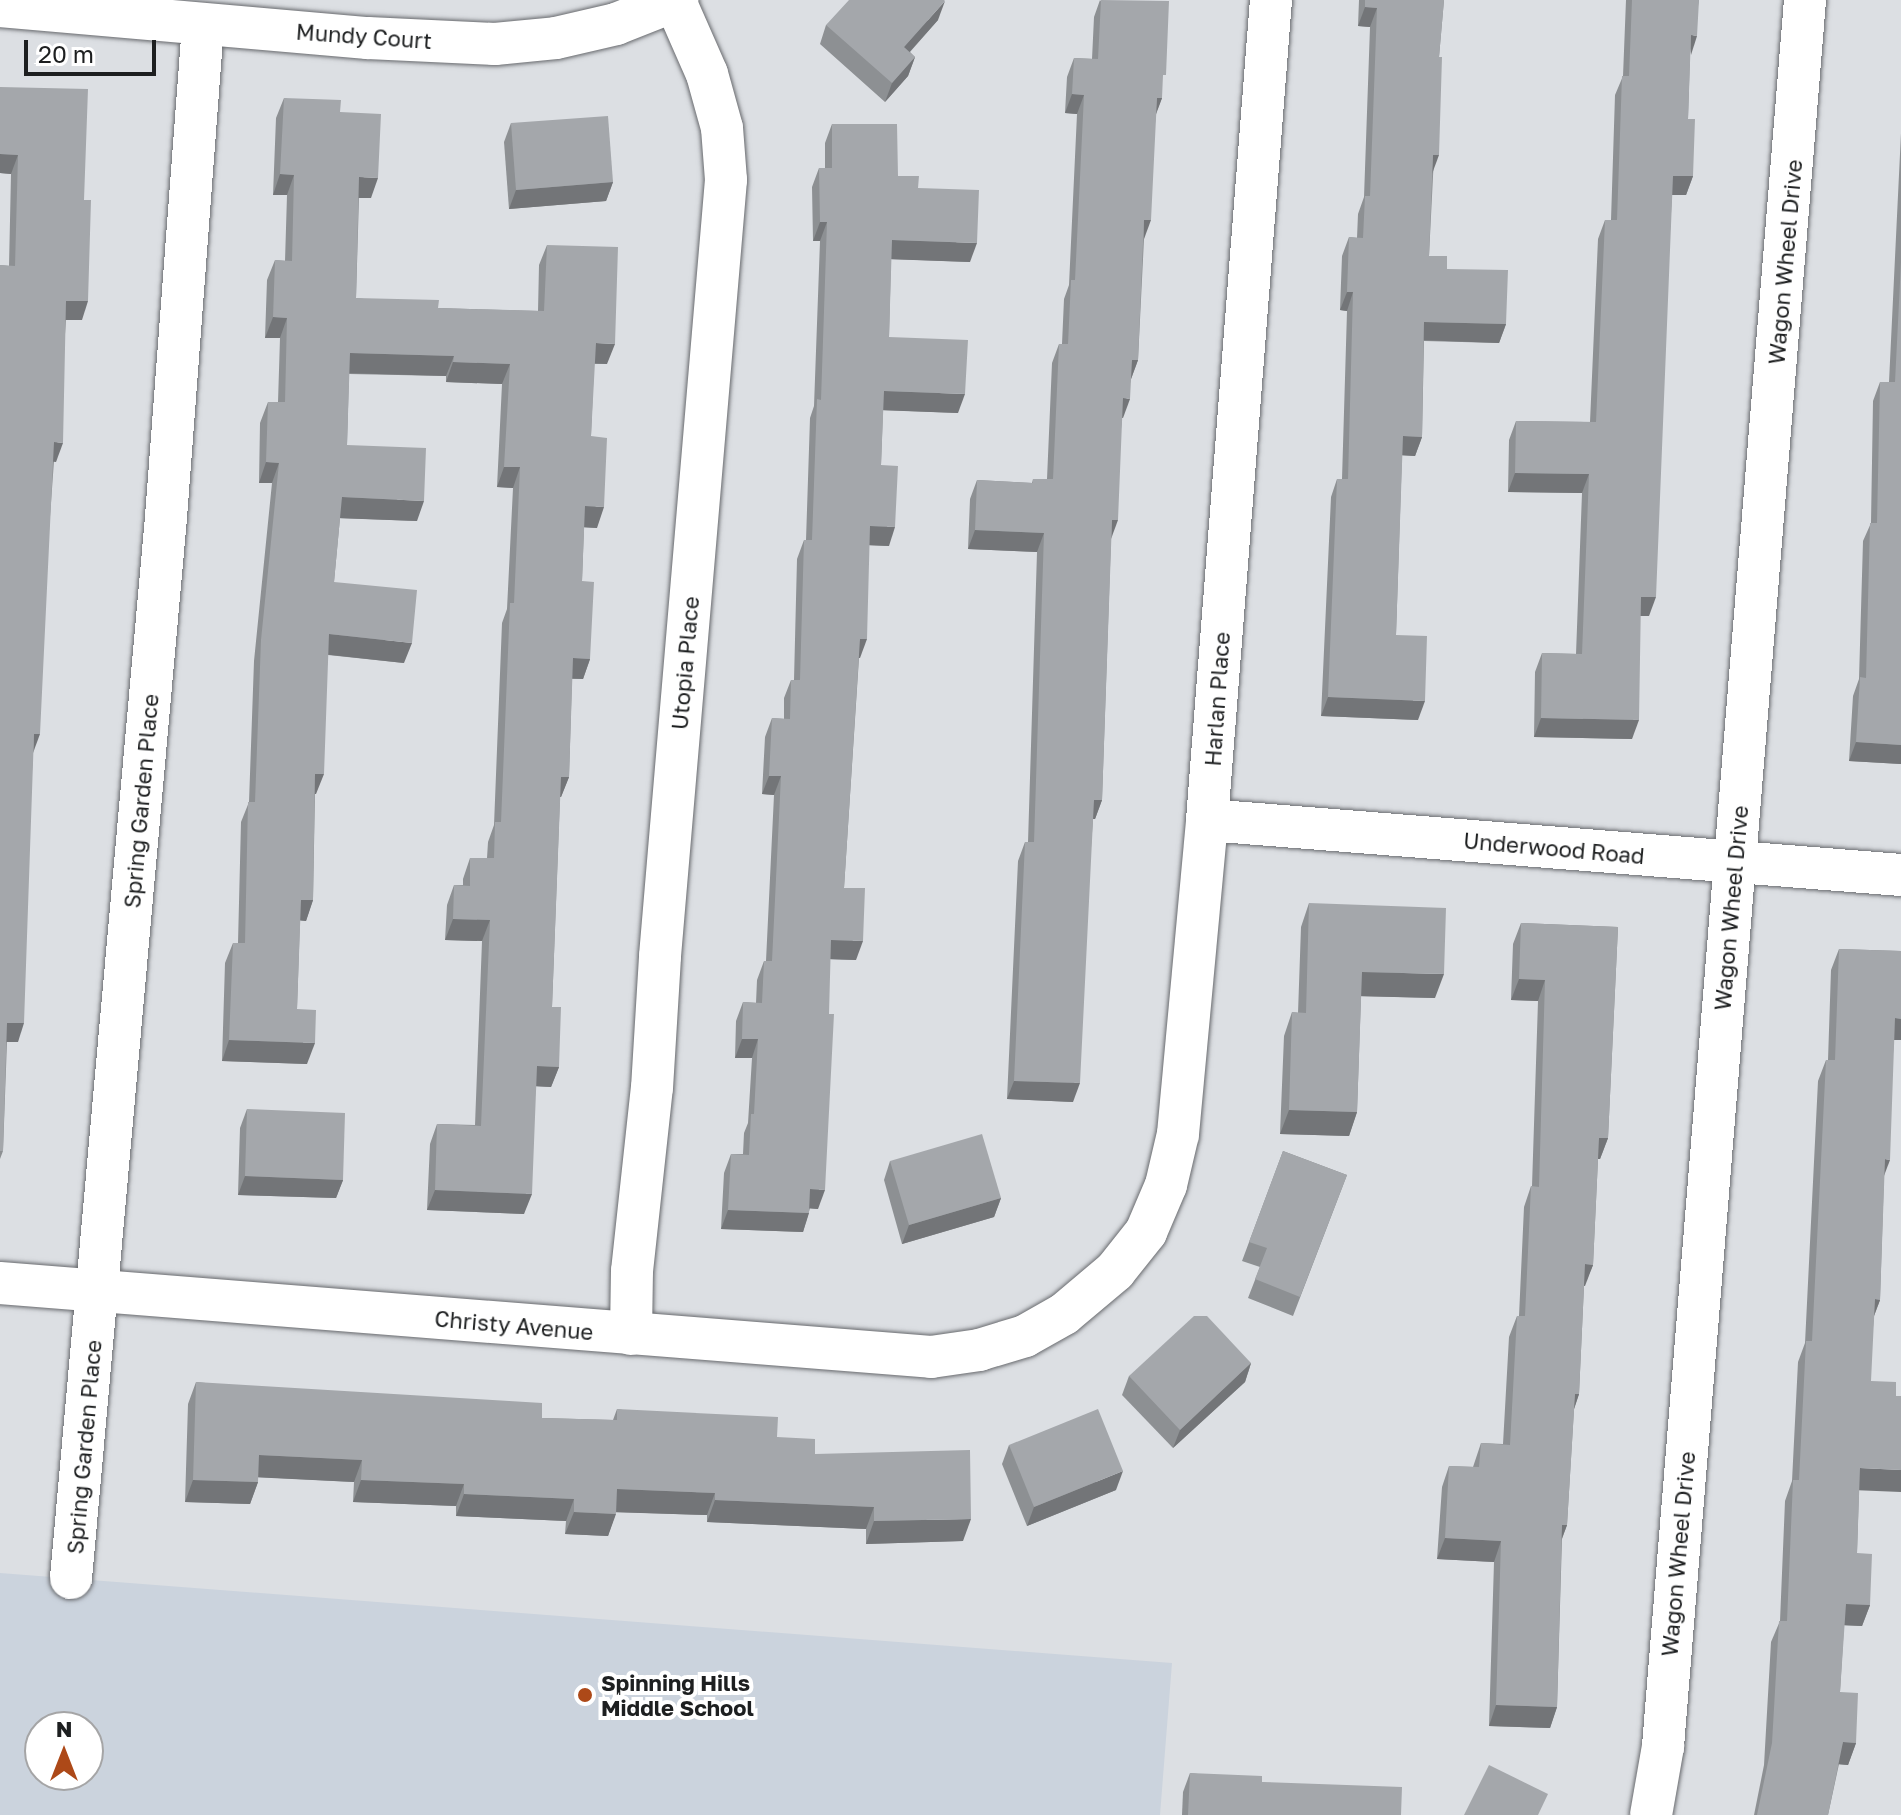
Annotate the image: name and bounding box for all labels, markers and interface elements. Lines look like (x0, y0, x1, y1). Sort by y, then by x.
street label: Mundy Court (295, 18, 433, 54)
scale bar (28, 24, 160, 74)
text: 20 m (38, 39, 94, 68)
street label: Wagon Wheel Drive (1763, 158, 1807, 366)
street label: Utopia Place (666, 595, 704, 731)
street label: Harlan Place (1199, 631, 1235, 767)
street label: Spring Garden Place (118, 693, 164, 909)
street label: Wagon Wheel Drive (1709, 804, 1753, 1012)
street label: Underwood Road (1462, 827, 1646, 869)
street label: Christy Avenue (433, 1305, 595, 1345)
street label: Spring Garden Place (61, 1339, 107, 1555)
street label: Wagon Wheel Drive (1656, 1450, 1700, 1658)
place label: Spinning Hills Middle School (601, 1669, 754, 1720)
marker: Spinning Hills Middle School (576, 1686, 594, 1704)
north arrow (24, 1711, 104, 1791)
text: N (56, 1715, 72, 1742)

